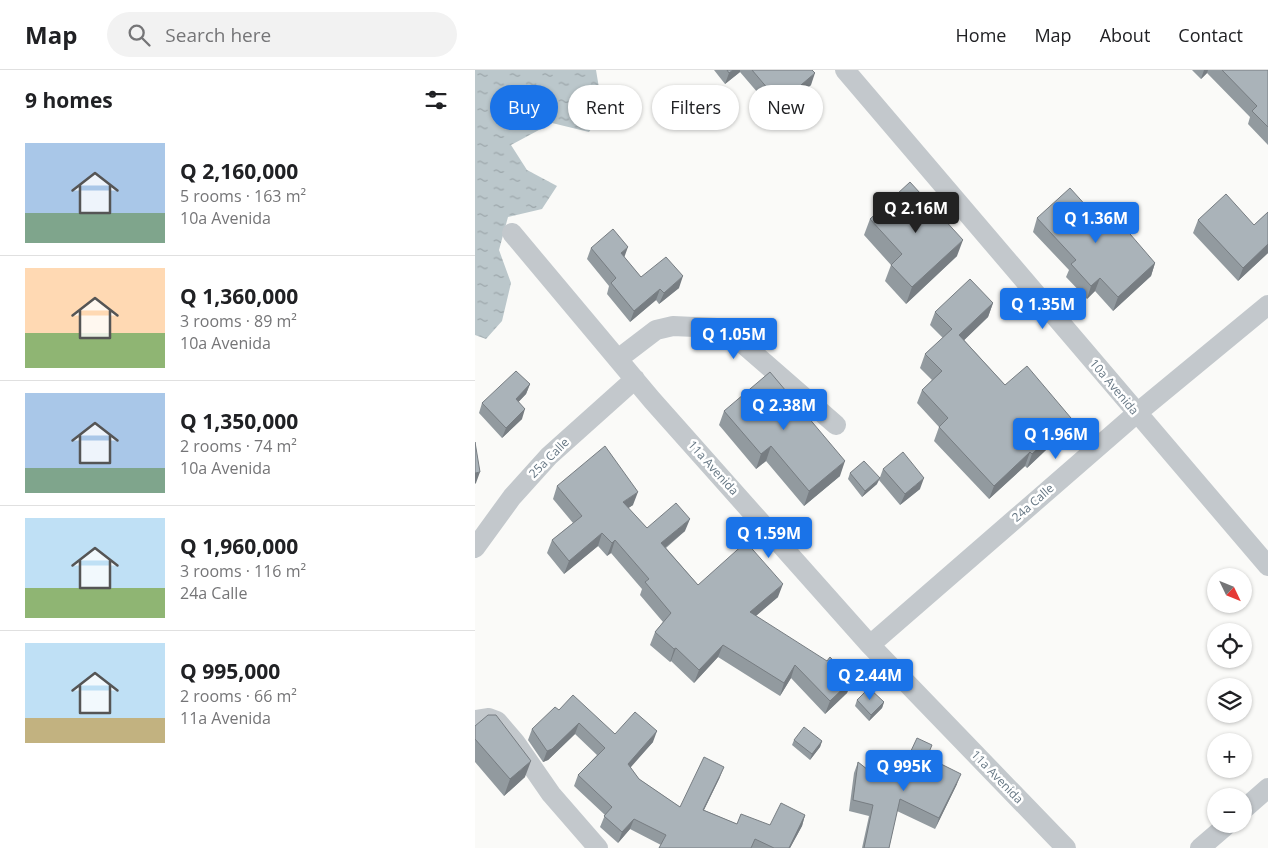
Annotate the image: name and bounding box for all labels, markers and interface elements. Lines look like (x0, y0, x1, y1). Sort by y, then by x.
search box (107, 12, 457, 57)
text: Map (25, 18, 77, 51)
icon: search (125, 21, 153, 49)
text: Search here (165, 22, 271, 48)
text: Home (956, 23, 1006, 47)
text: Map (1034, 23, 1072, 47)
text: About (1100, 23, 1150, 47)
text: Contact (1178, 23, 1243, 47)
chip: Buy (490, 85, 558, 130)
chip: Rent (568, 85, 642, 130)
chip: Filters (652, 85, 739, 130)
chip: New (749, 85, 823, 130)
text: 9 homes (25, 86, 113, 114)
icon: filters (422, 86, 450, 114)
text: Q 2,160,000 (180, 157, 298, 185)
icon: home (65, 163, 125, 223)
text: 5 rooms · 163 m² (180, 185, 306, 207)
pin: Q 2.16M (870, 191, 962, 234)
text: Q 2.16M (884, 197, 948, 219)
pin: Q 1.36M (1050, 202, 1142, 244)
text: 10a Avenida (180, 207, 271, 229)
text: Q 1.36M (1064, 207, 1128, 229)
text: Q 1,360,000 (180, 282, 298, 310)
icon: home (65, 288, 125, 348)
pin: Q 1.35M (997, 288, 1089, 330)
text: Q 1.35M (1011, 293, 1075, 315)
text: 3 rooms · 89 m² (180, 310, 297, 332)
pin: Q 1.05M (688, 318, 780, 360)
text: Q 1.05M (702, 323, 766, 345)
text: 10a Avenida (180, 332, 271, 354)
street label: 10a Avenida (1086, 355, 1143, 418)
pin: Q 2.38M (738, 388, 830, 431)
text: Q 2.38M (752, 394, 816, 416)
text: Q 1,350,000 (180, 407, 298, 435)
icon: home (65, 413, 125, 473)
pin: Q 1.96M (1010, 418, 1102, 460)
text: Q 1.96M (1024, 423, 1088, 445)
street label: 25a Calle (525, 434, 573, 482)
text: 2 rooms · 74 m² (180, 435, 297, 457)
street label: 11a Avenida (684, 437, 743, 499)
text: 10a Avenida (180, 457, 271, 479)
street label: 24a Calle (1008, 479, 1058, 526)
pin: Q 1.59M (723, 516, 815, 559)
text: Q 1.59M (737, 522, 801, 544)
text: Q 1,960,000 (180, 532, 298, 560)
icon: home (65, 538, 125, 598)
text: 3 rooms · 116 m² (180, 560, 306, 582)
north arrow (1207, 568, 1253, 612)
map controls (1207, 568, 1252, 833)
text: 24a Calle (180, 582, 247, 604)
button: locate (1207, 623, 1252, 668)
text: Q 995,000 (180, 657, 280, 685)
pin: Q 2.44M (824, 658, 916, 701)
icon: home (65, 663, 125, 723)
text: Q 2.44M (838, 664, 902, 686)
button: layers (1207, 678, 1252, 723)
text: 2 rooms · 66 m² (180, 685, 297, 707)
text: 11a Avenida (180, 707, 271, 729)
button: + (1207, 733, 1252, 778)
street label: 11a Avenida (968, 746, 1027, 807)
pin: Q 995K (863, 750, 945, 792)
text: Q 995K (877, 755, 931, 777)
button: − (1207, 788, 1252, 833)

